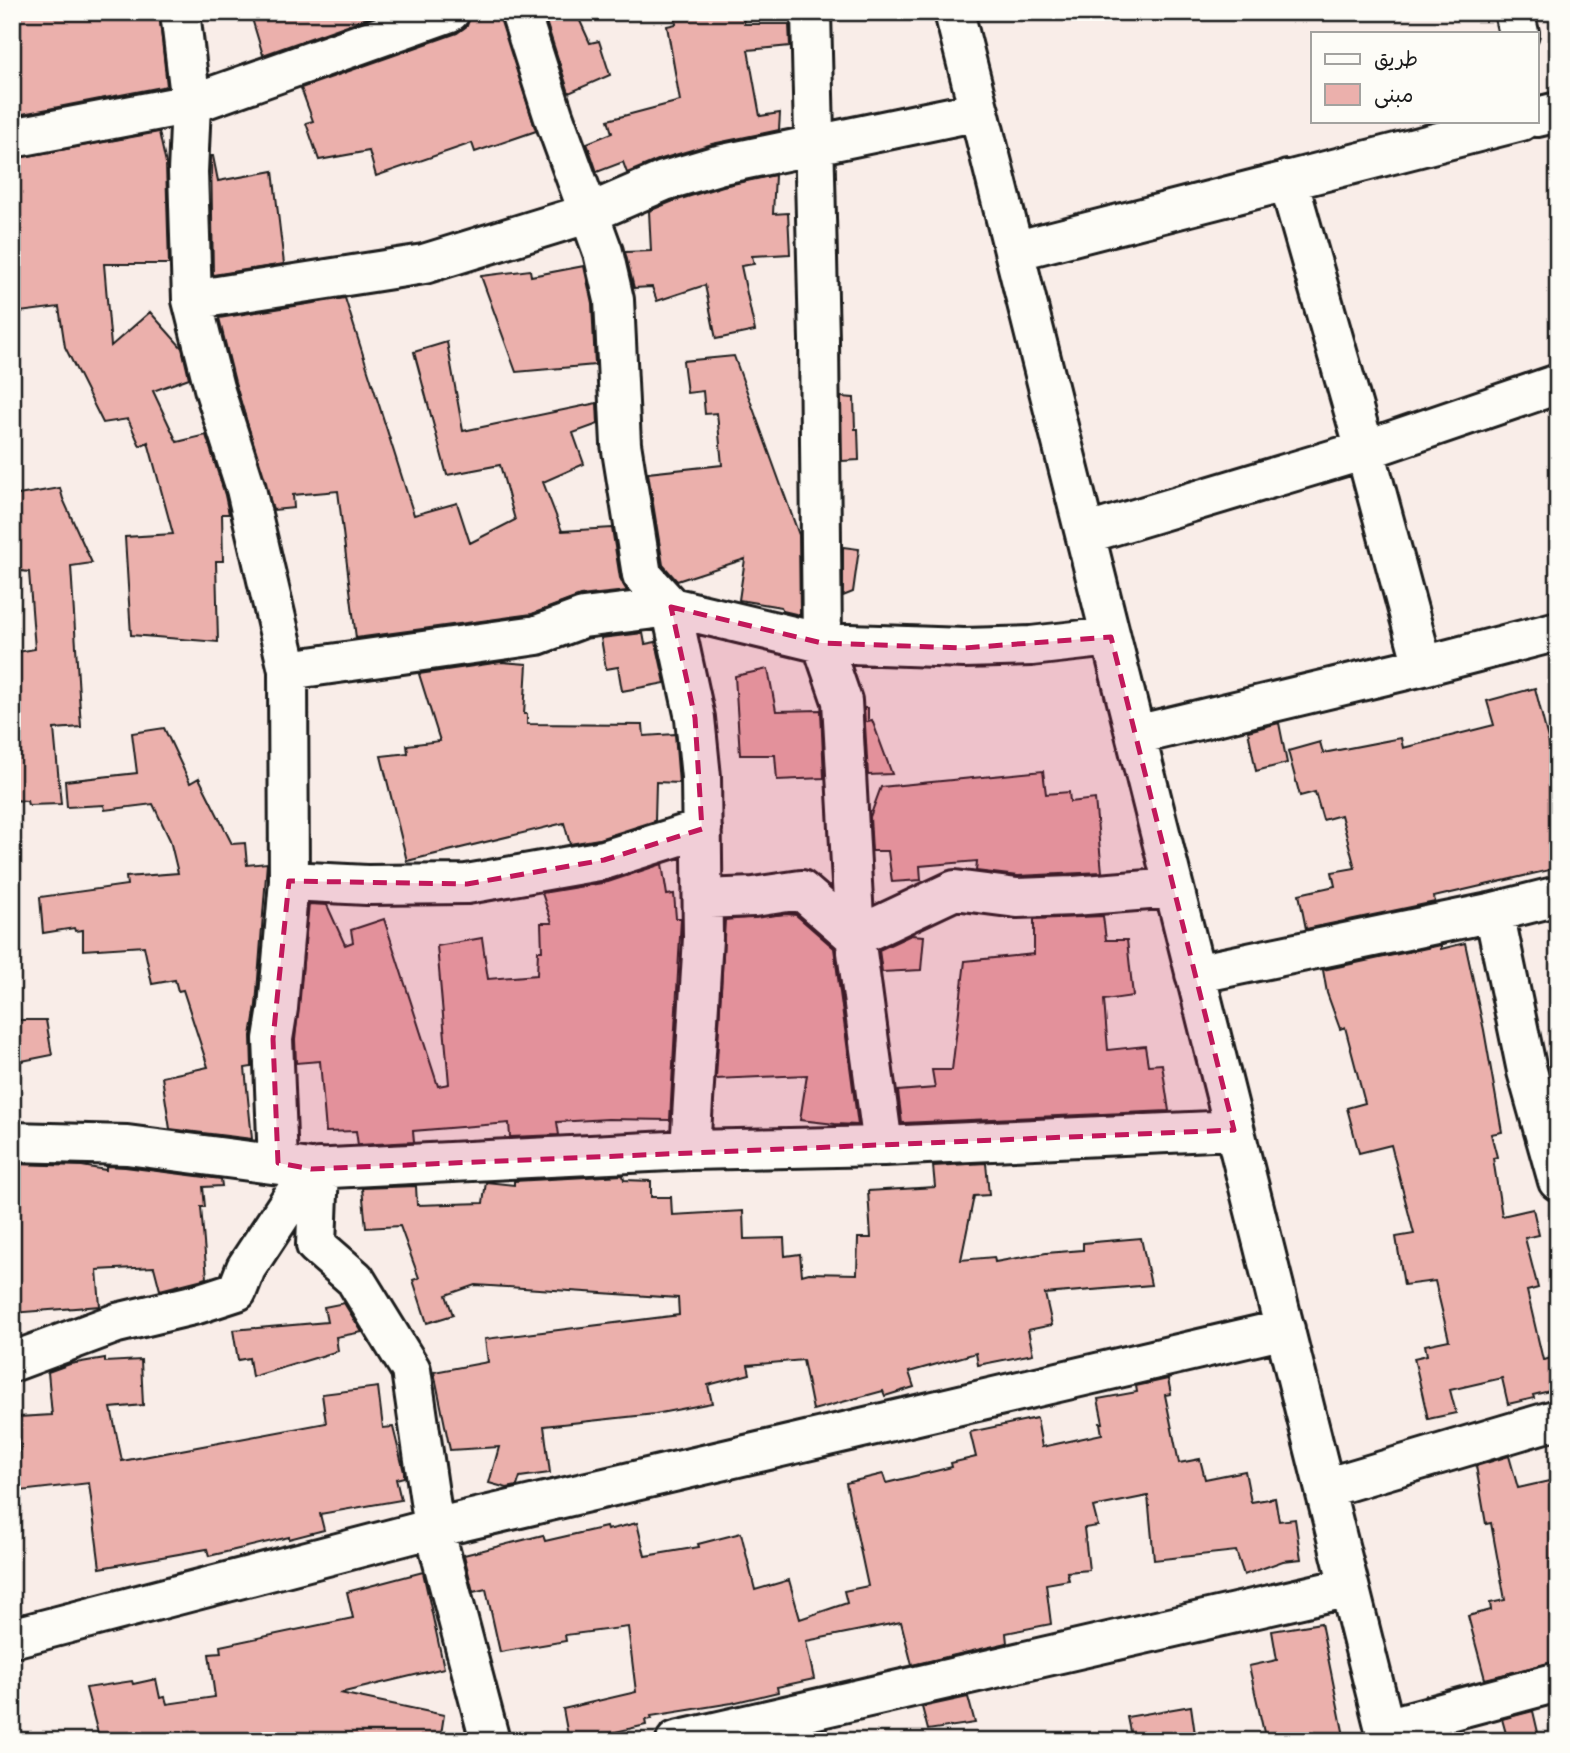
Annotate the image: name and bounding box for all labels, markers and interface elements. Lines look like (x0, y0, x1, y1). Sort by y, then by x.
legend (1311, 32, 1538, 122)
text: طريق (1374, 44, 1418, 71)
text: مبنى (1374, 80, 1413, 109)

